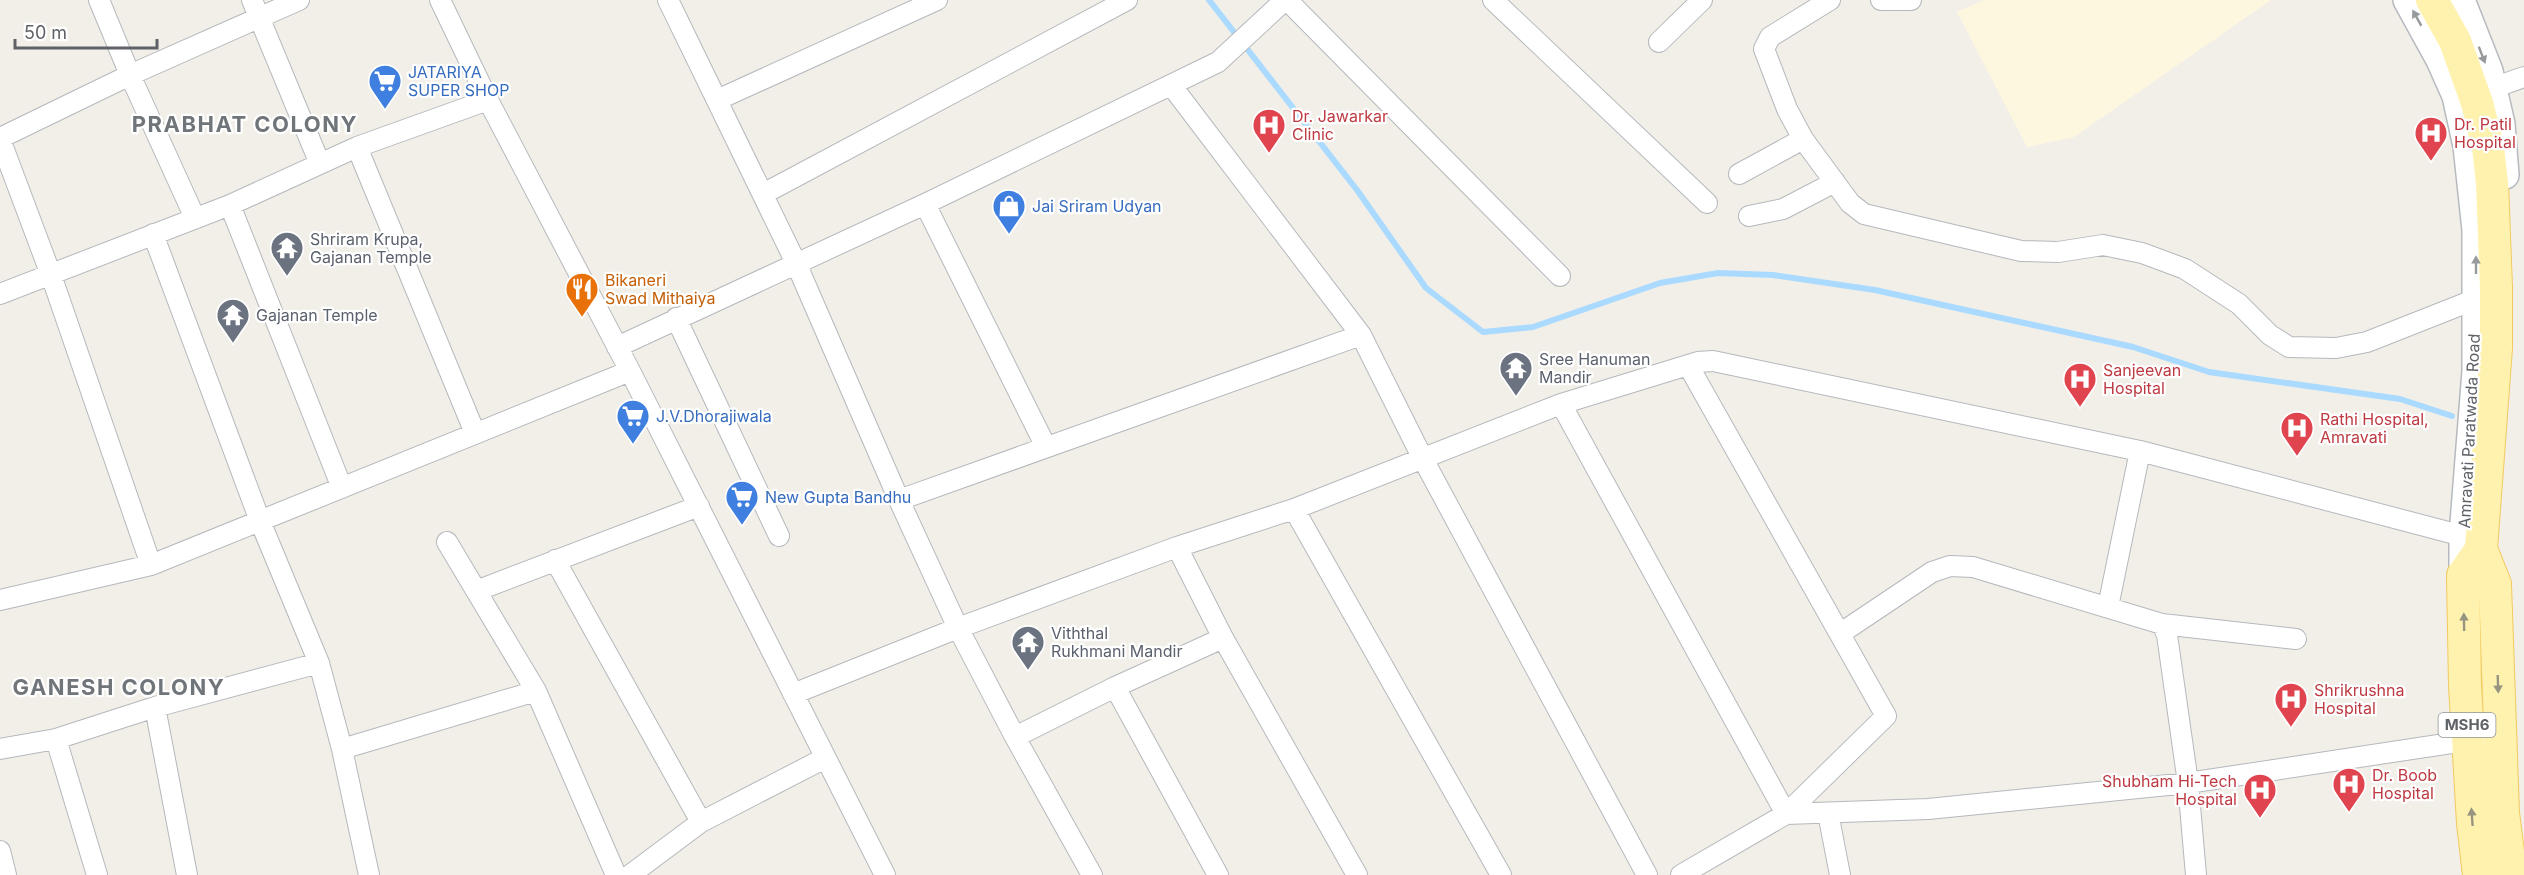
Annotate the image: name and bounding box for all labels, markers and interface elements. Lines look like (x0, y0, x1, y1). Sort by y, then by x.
one-way arrow (2412, 9, 2422, 26)
scale bar (15, 12, 158, 50)
text: 50 m (24, 22, 67, 43)
one-way arrow (2478, 46, 2488, 64)
place label: JATARIYA SUPER SHOP (408, 62, 509, 100)
supermarket icon: JATARIYA SUPER SHOP (367, 63, 403, 110)
place label: Dr. Jawarkar Clinic (1292, 106, 1388, 144)
hospital icon: Dr. Jawarkar Clinic (1251, 107, 1287, 154)
district label: PRABHAT COLONY (132, 111, 358, 137)
place label: Dr. Patil Hospital (2454, 114, 2516, 152)
hospital icon: Dr. Patil Hospital (2413, 115, 2449, 162)
shop icon: Jai Sriram Udyan (991, 188, 1027, 235)
place label: Jai Sriram Udyan (1032, 196, 1162, 216)
place label: Shriram Krupa, Gajanan Temple (310, 229, 432, 267)
temple icon: Shriram Krupa, Gajanan Temple (269, 230, 305, 277)
one-way arrow (2471, 255, 2481, 274)
place label: Bikaneri Swad Mithaiya (605, 270, 715, 308)
restaurant icon: Bikaneri Swad Mithaiya (564, 271, 600, 318)
temple icon: Gajanan Temple (215, 297, 251, 344)
place label: Gajanan Temple (256, 305, 378, 325)
street label: Amravati Paratwada Road (2454, 333, 2484, 529)
place label: Sree Hanuman Mandir (1539, 349, 1650, 387)
temple icon: Sree Hanuman Mandir (1498, 350, 1534, 397)
place label: Sanjeevan Hospital (2103, 360, 2181, 398)
hospital icon: Sanjeevan Hospital (2062, 361, 2098, 408)
supermarket icon: J.V.Dhorajiwala (615, 398, 651, 445)
place label: J.V.Dhorajiwala (656, 406, 772, 426)
place label: Rathi Hospital, Amravati (2320, 409, 2429, 447)
hospital icon: Rathi Hospital, Amravati (2279, 410, 2315, 457)
supermarket icon: New Gupta Bandhu (724, 479, 760, 526)
place label: New Gupta Bandhu (765, 487, 911, 507)
one-way arrow (2459, 613, 2469, 632)
place label: Viththal Rukhmani Mandir (1051, 623, 1182, 661)
temple icon: Viththal Rukhmani Mandir (1010, 624, 1046, 671)
district label: GANESH COLONY (13, 674, 225, 700)
one-way arrow (2493, 675, 2502, 694)
place label: Shrikrushna Hospital (2314, 680, 2404, 718)
hospital icon: Shrikrushna Hospital (2273, 681, 2309, 728)
road number: MSH6 (2438, 713, 2496, 737)
place label: Dr. Boob Hospital (2372, 765, 2437, 803)
hospital icon: Dr. Boob Hospital (2331, 766, 2367, 813)
place label: Shubham Hi-Tech Hospital (2102, 771, 2237, 809)
hospital icon: Shubham Hi-Tech Hospital (2242, 772, 2278, 819)
one-way arrow (2468, 807, 2477, 826)

